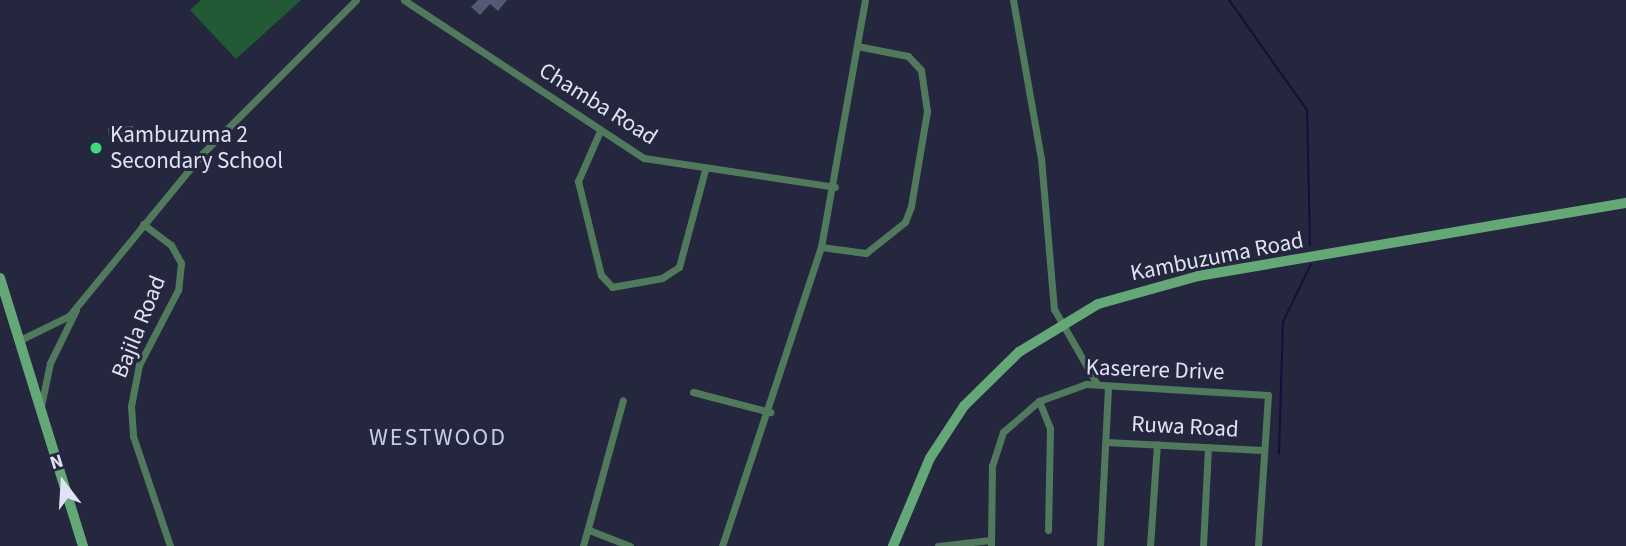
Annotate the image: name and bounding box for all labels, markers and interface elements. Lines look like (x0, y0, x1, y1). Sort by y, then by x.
street label: Chamba Road (534, 57, 662, 151)
place label: Kambuzuma 2 Secondary School (110, 121, 283, 175)
marker: Kambuzuma 2 Secondary School (88, 140, 104, 156)
street label: Kambuzuma Road (1128, 227, 1306, 287)
street label: Bajila Road (106, 272, 172, 382)
street label: Kaserere Drive (1085, 354, 1225, 386)
street label: Ruwa Road (1131, 410, 1239, 444)
district label: WESTWOOD (370, 424, 506, 452)
north arrow (28, 448, 98, 518)
text: N (47, 448, 67, 477)

